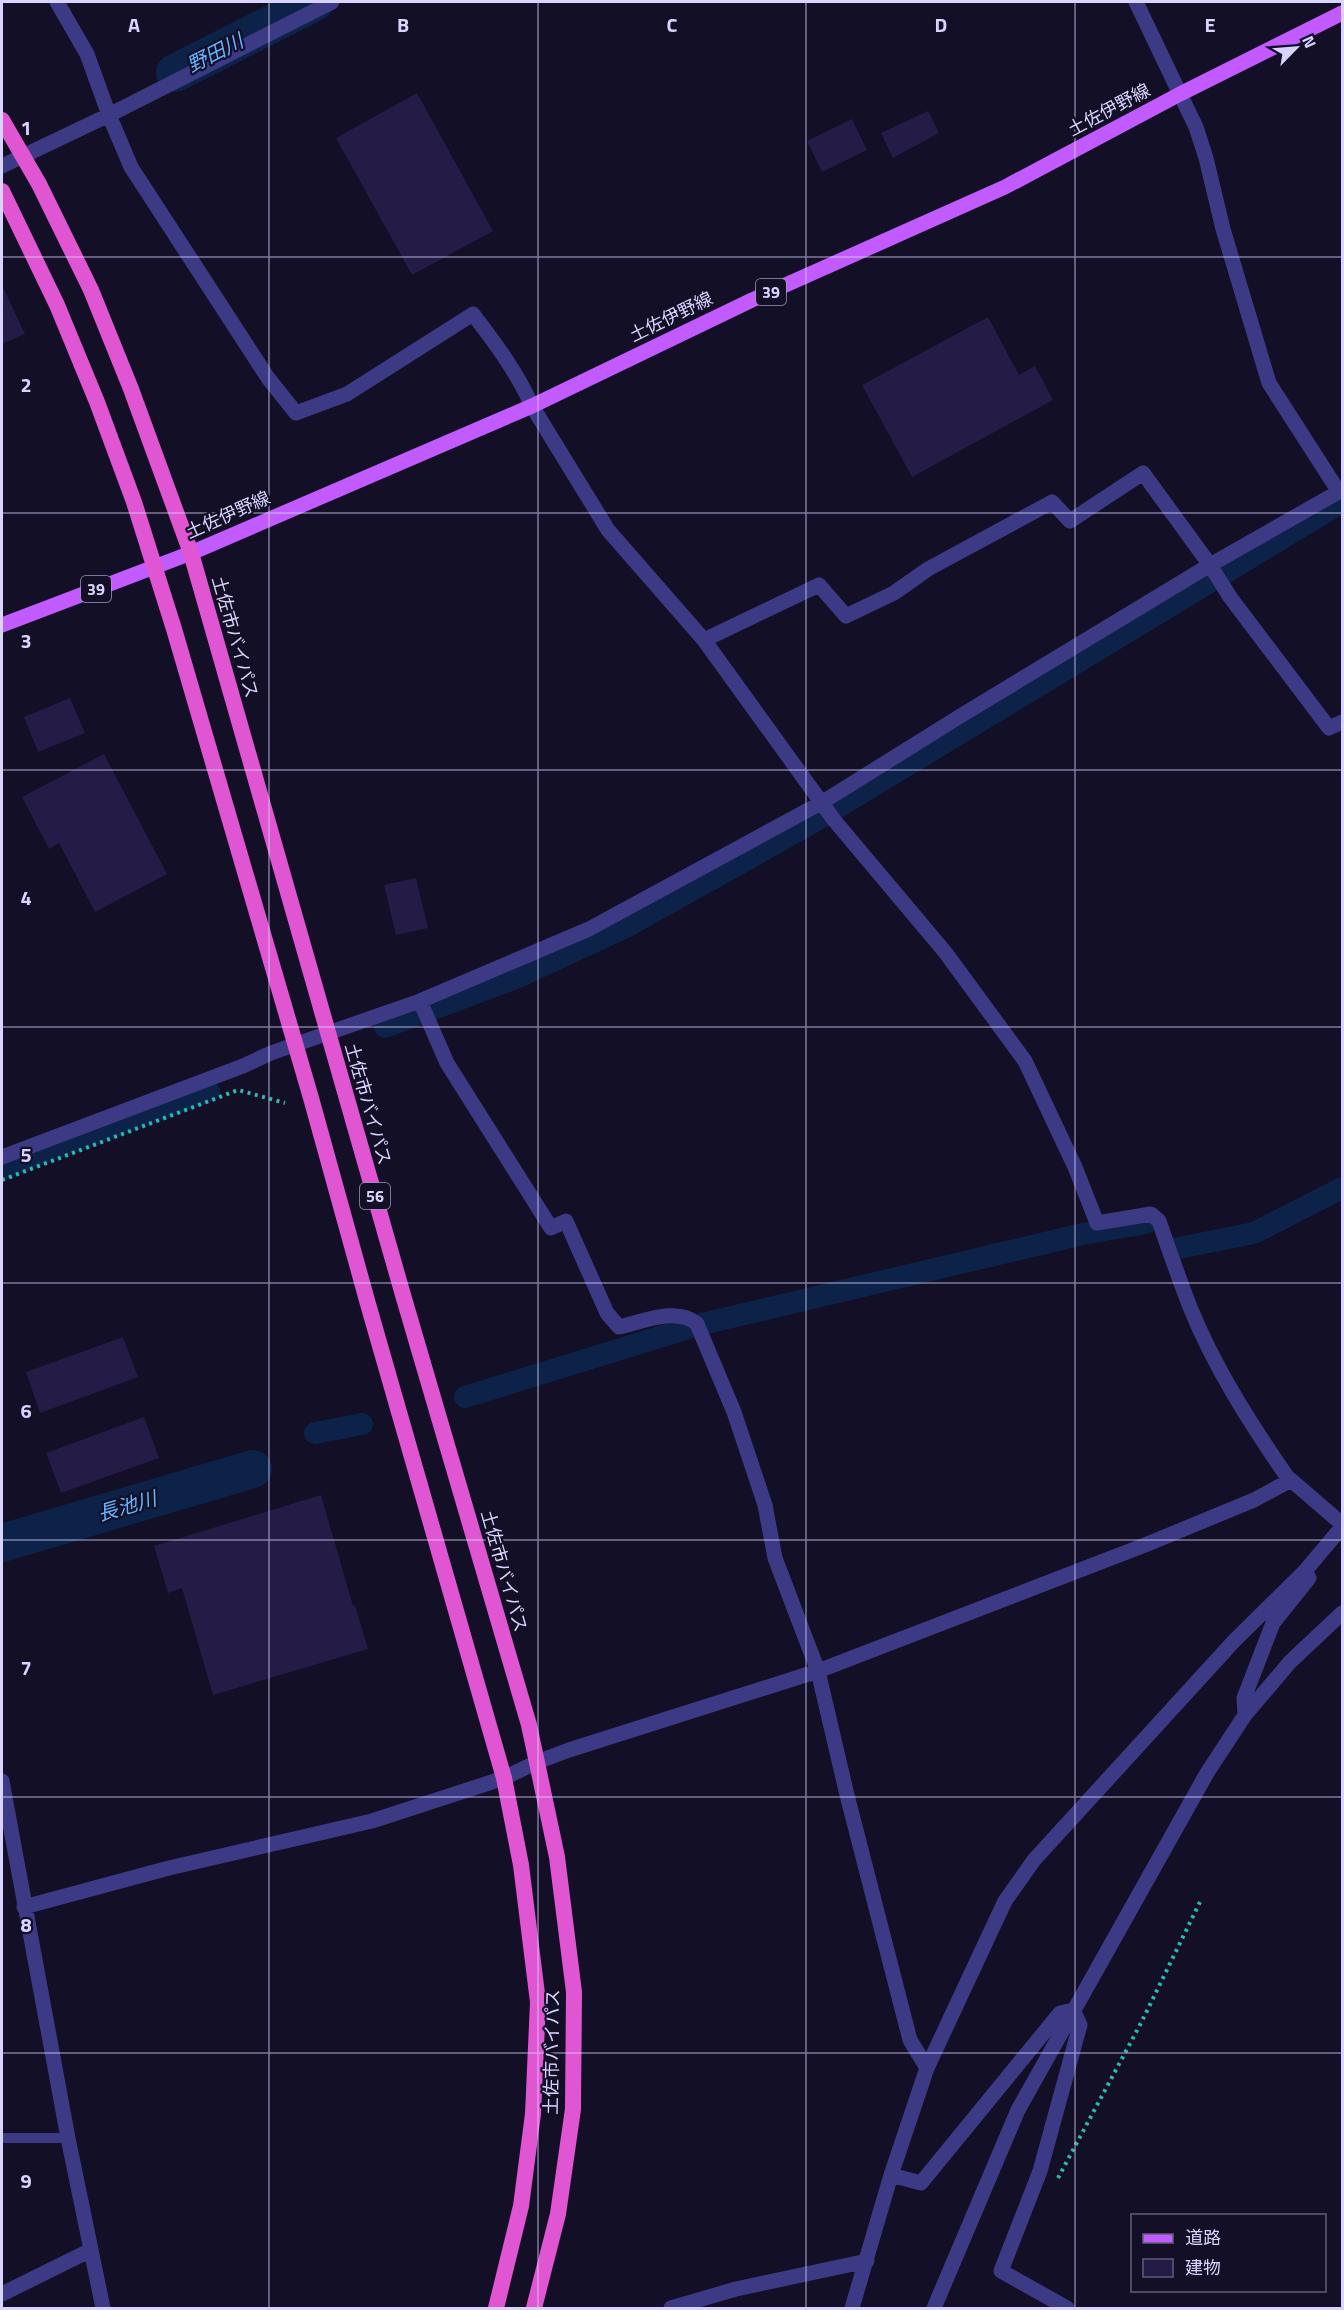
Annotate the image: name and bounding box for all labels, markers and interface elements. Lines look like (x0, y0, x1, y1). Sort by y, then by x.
text: A (128, 9, 140, 40)
text: B (397, 9, 409, 40)
text: C (667, 9, 678, 40)
text: D (935, 9, 947, 40)
text: E (1204, 9, 1216, 40)
north arrow (1266, 18, 1326, 78)
water label: 野田川 (181, 24, 250, 80)
text: N (1296, 32, 1323, 52)
street label: 土佐伊野線 (1063, 77, 1155, 143)
text: 1 (20, 112, 32, 143)
road number: 39 (756, 279, 786, 305)
street label: 土佐伊野線 (624, 285, 717, 348)
text: 2 (20, 369, 32, 400)
street label: 土佐伊野線 (181, 484, 274, 545)
street label: 土佐市バイパス (205, 573, 266, 701)
road number: 39 (81, 576, 111, 602)
text: 3 (20, 625, 32, 656)
text: 4 (20, 882, 32, 913)
street label: 土佐市バイパス (338, 1040, 399, 1168)
text: 5 (20, 1139, 32, 1170)
road number: 56 (360, 1183, 390, 1209)
text: 6 (20, 1395, 32, 1426)
water label: 長池川 (94, 1482, 162, 1529)
street label: 土佐市バイパス (474, 1507, 535, 1635)
text: 7 (20, 1652, 32, 1683)
text: 8 (20, 1909, 32, 1940)
street label: 土佐市バイパス (537, 1989, 566, 2115)
text: 9 (20, 2165, 32, 2196)
legend (1131, 2214, 1326, 2292)
text: 道路 (1185, 2224, 1221, 2251)
text: 建物 (1185, 2254, 1221, 2281)

